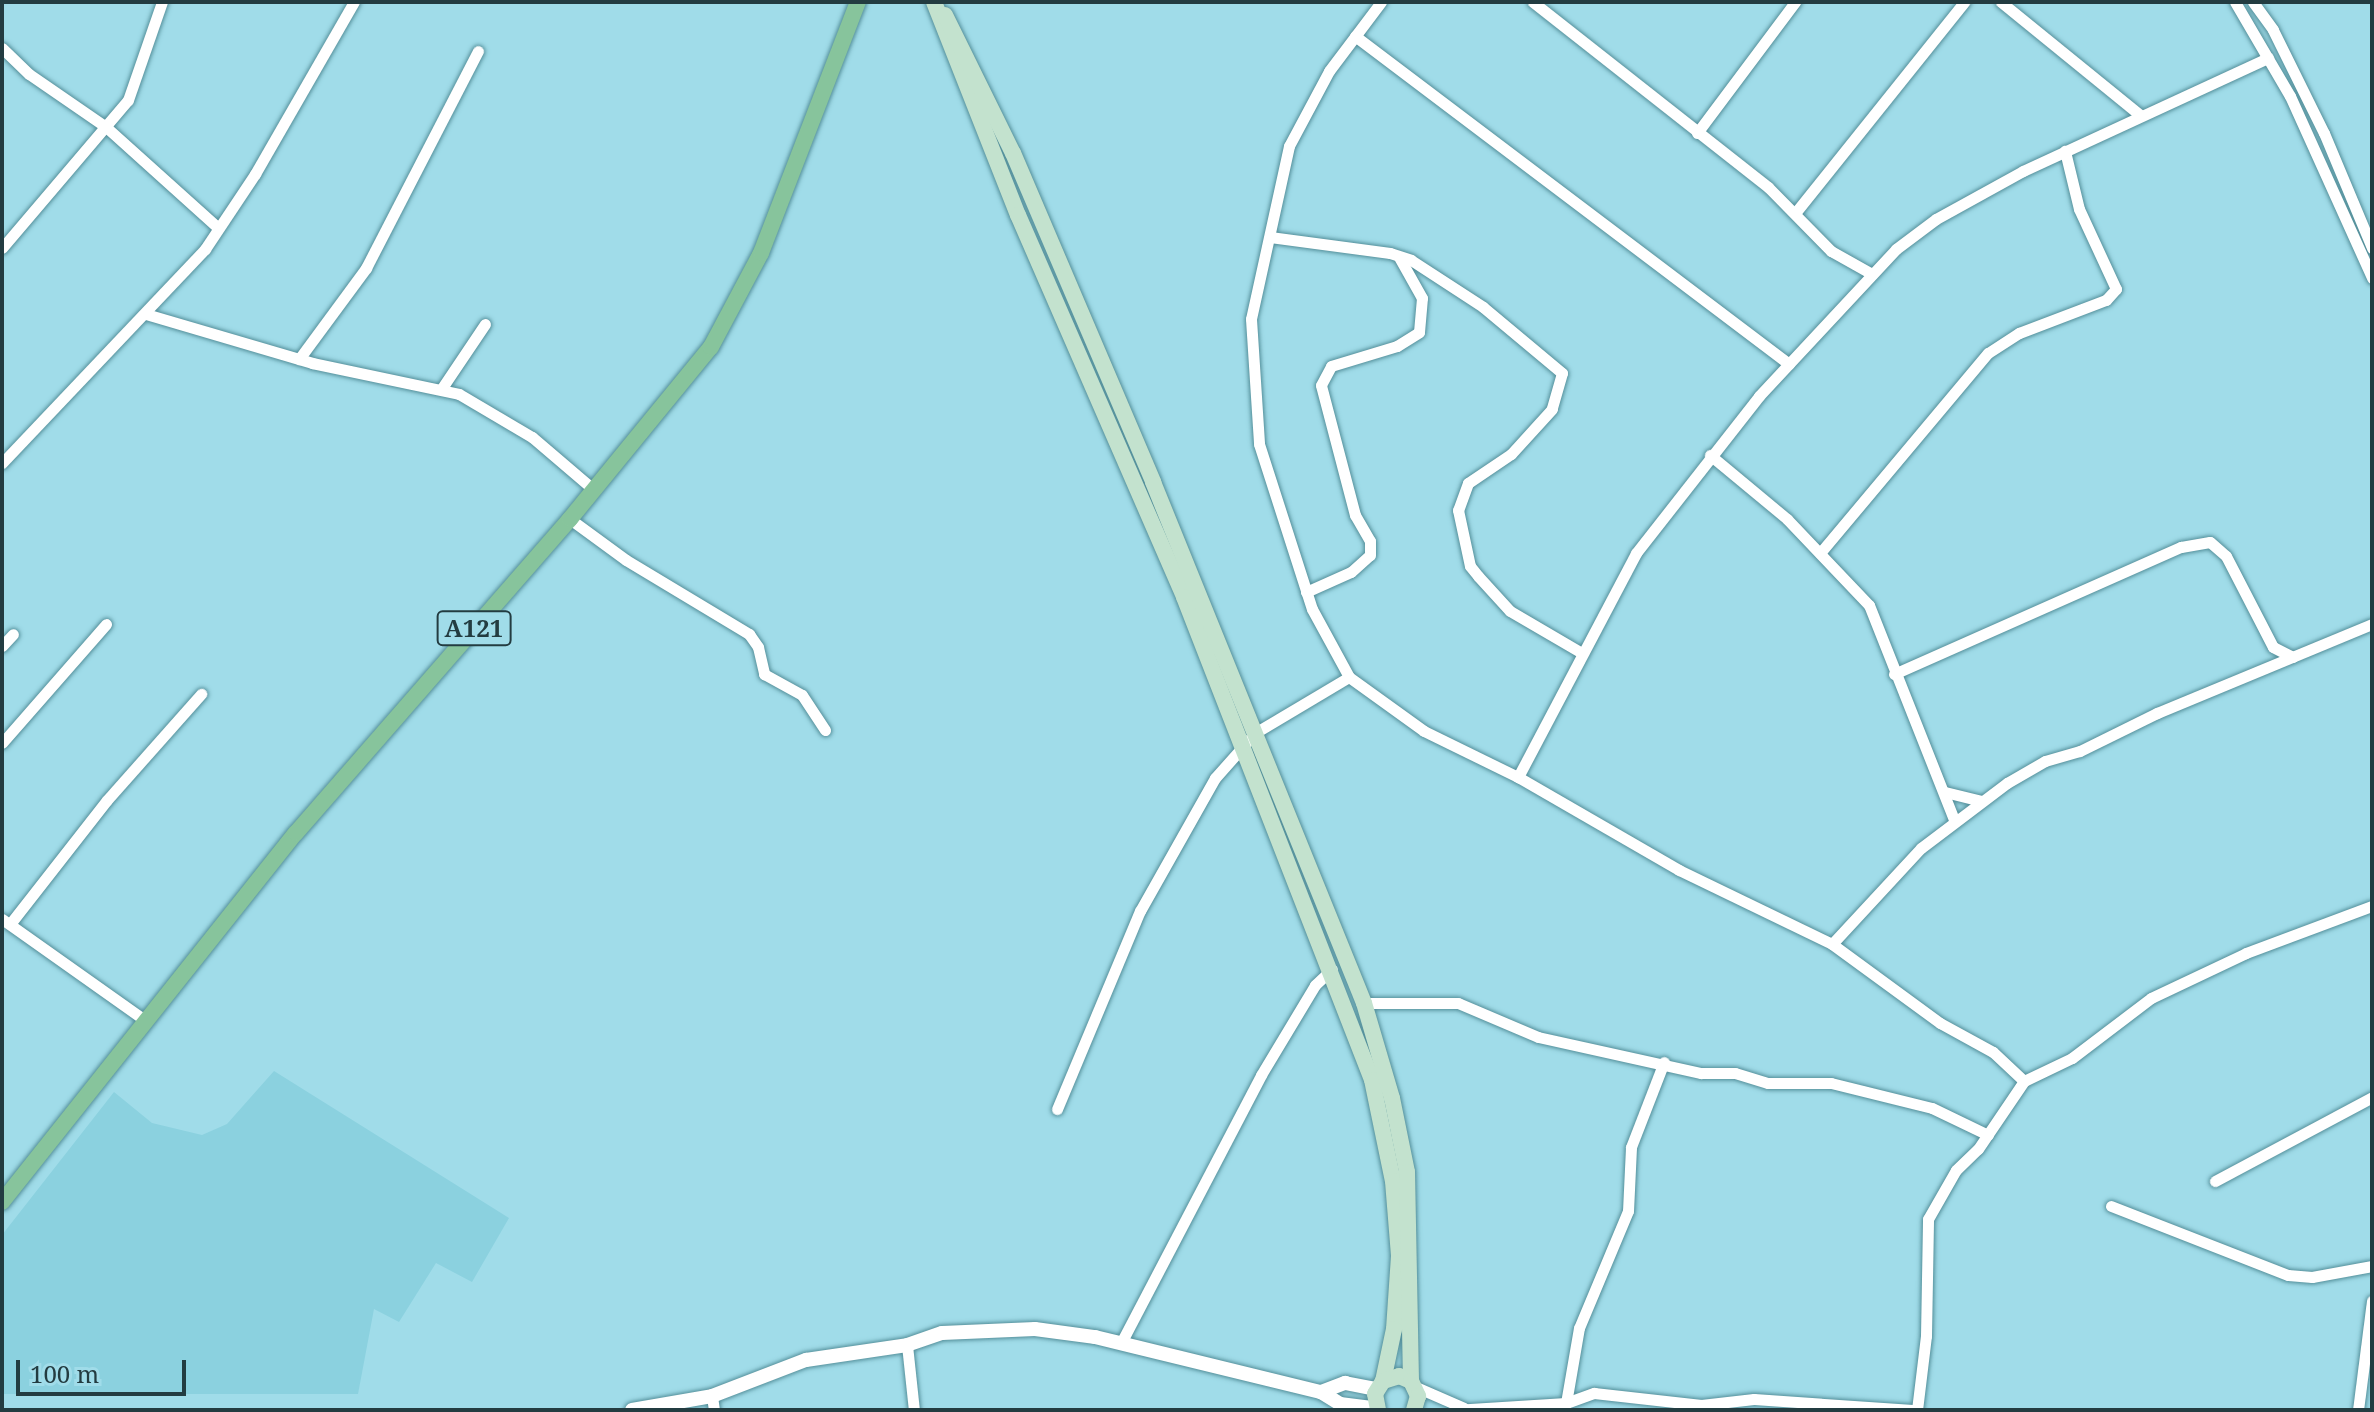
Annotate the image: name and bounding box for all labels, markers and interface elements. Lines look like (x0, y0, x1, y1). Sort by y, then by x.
road number: A121 (436, 608, 512, 648)
scale bar (20, 1344, 190, 1394)
text: 100 m (30, 1357, 99, 1390)

